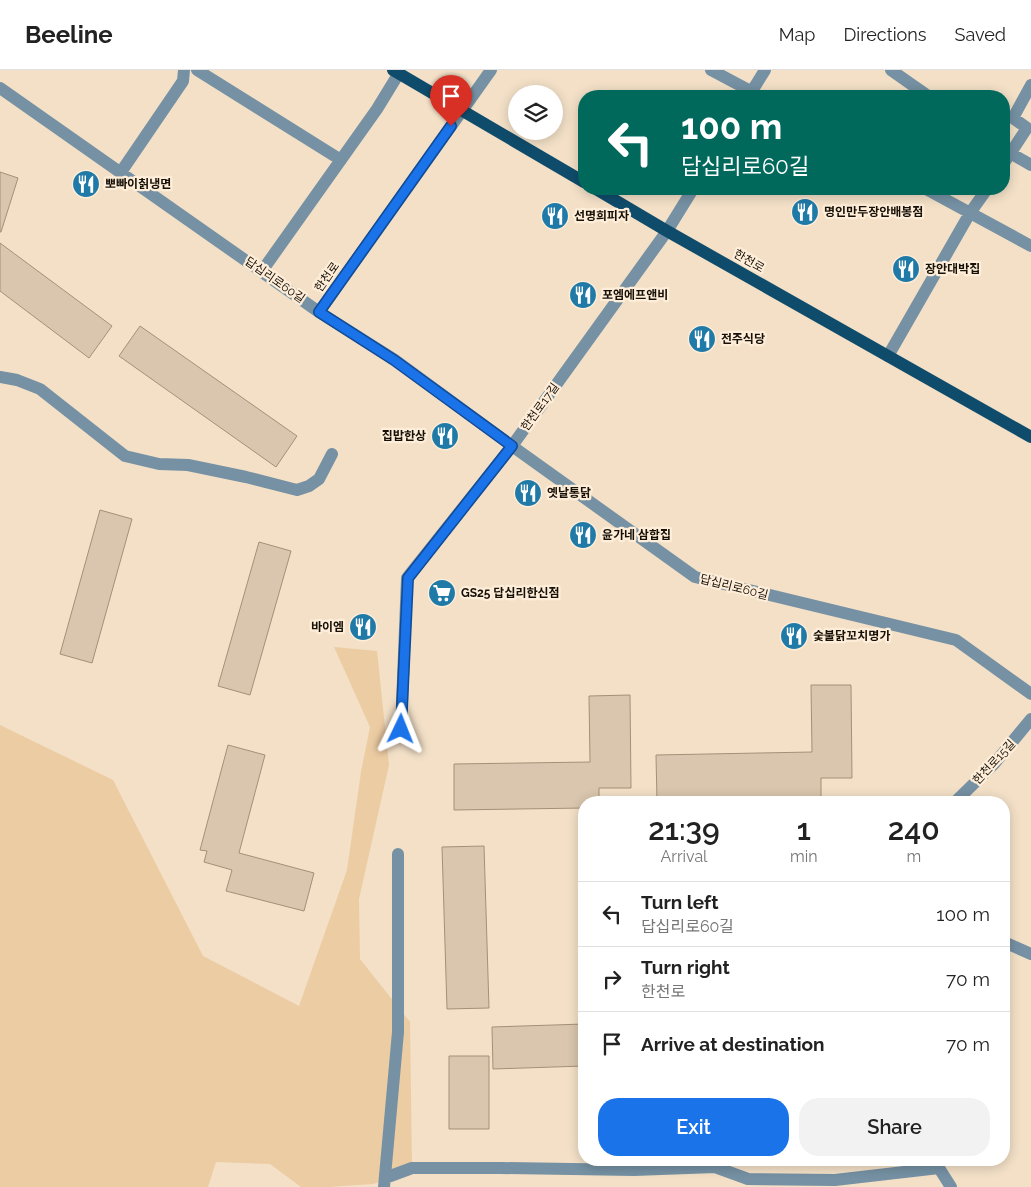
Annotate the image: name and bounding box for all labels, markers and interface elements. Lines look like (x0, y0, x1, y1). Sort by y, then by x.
text: Beeline (25, 20, 113, 49)
text: Map (779, 24, 815, 45)
text: Directions (843, 24, 927, 45)
text: Saved (955, 24, 1006, 45)
pin (430, 75, 472, 126)
icon: arrive (437, 82, 465, 110)
map controls (508, 85, 563, 140)
button: layers (508, 85, 563, 140)
text: 100 m (681, 106, 782, 147)
icon: left (598, 110, 663, 175)
text: 답십리로60길 (681, 153, 809, 179)
restaurant icon: 뽀빠이칡냉면 (71, 169, 101, 199)
place label: 뽀빠이칡냉면 (105, 177, 171, 191)
restaurant icon: 명인만두장안배봉점 (790, 197, 820, 227)
restaurant icon: 선명희피자 (540, 201, 570, 231)
place label: 명인만두장안배봉점 (824, 205, 923, 219)
place label: 선명희피자 (574, 209, 629, 223)
street label: 한천로 (731, 247, 767, 275)
street label: 답십리로60길 (242, 254, 308, 306)
restaurant icon: 장안대박집 (891, 254, 921, 284)
street label: 한천로 (312, 259, 342, 295)
place label: 장안대박집 (925, 262, 980, 276)
restaurant icon: 포엠에프앤비 (568, 280, 598, 310)
place label: 포엠에프앤비 (602, 288, 668, 302)
restaurant icon: 전주식당 (687, 324, 717, 354)
place label: 전주식당 (721, 332, 765, 346)
street label: 한천로17길 (518, 380, 562, 434)
restaurant icon: 집밥한상 (430, 421, 460, 451)
place label: 집밥한상 (382, 429, 426, 443)
restaurant icon: 옛날통닭 (513, 478, 543, 508)
place label: 옛날통닭 (547, 486, 591, 500)
restaurant icon: 윤가네 삼합집 (568, 520, 598, 550)
place label: 윤가네 삼합집 (602, 528, 671, 542)
street label: 답십리로60길 (698, 572, 770, 602)
supermarket icon: GS25 답십리한신점 (427, 578, 457, 608)
place label: GS25 답십리한신점 (461, 586, 560, 600)
restaurant icon: 바이엠 (348, 612, 378, 642)
place label: 바이엠 (311, 620, 344, 634)
restaurant icon: 숯불닭꼬치명가 (779, 621, 809, 651)
place label: 숯불닭꼬치명가 (813, 629, 890, 643)
position arrow (374, 702, 426, 754)
street label: 한천로15길 (970, 737, 1018, 787)
text: 21:39 (648, 812, 720, 847)
text: 1 (797, 812, 811, 847)
text: 240 (888, 812, 940, 847)
text: Arrival (661, 847, 707, 866)
text: min (790, 847, 818, 866)
text: m (906, 847, 921, 866)
text: Turn left (641, 891, 718, 913)
icon: left (598, 900, 626, 928)
text: 100 m (936, 903, 990, 925)
text: 답십리로60길 (641, 917, 734, 936)
text: Turn right (641, 956, 730, 978)
icon: right (598, 965, 626, 993)
text: 70 m (946, 968, 990, 990)
text: 한천로 (641, 982, 685, 1001)
icon: arrive (598, 1030, 626, 1058)
text: Arrive at destination (641, 1033, 825, 1055)
text: 70 m (946, 1033, 990, 1055)
button: Exit (598, 1098, 789, 1156)
button: Share (799, 1098, 990, 1156)

